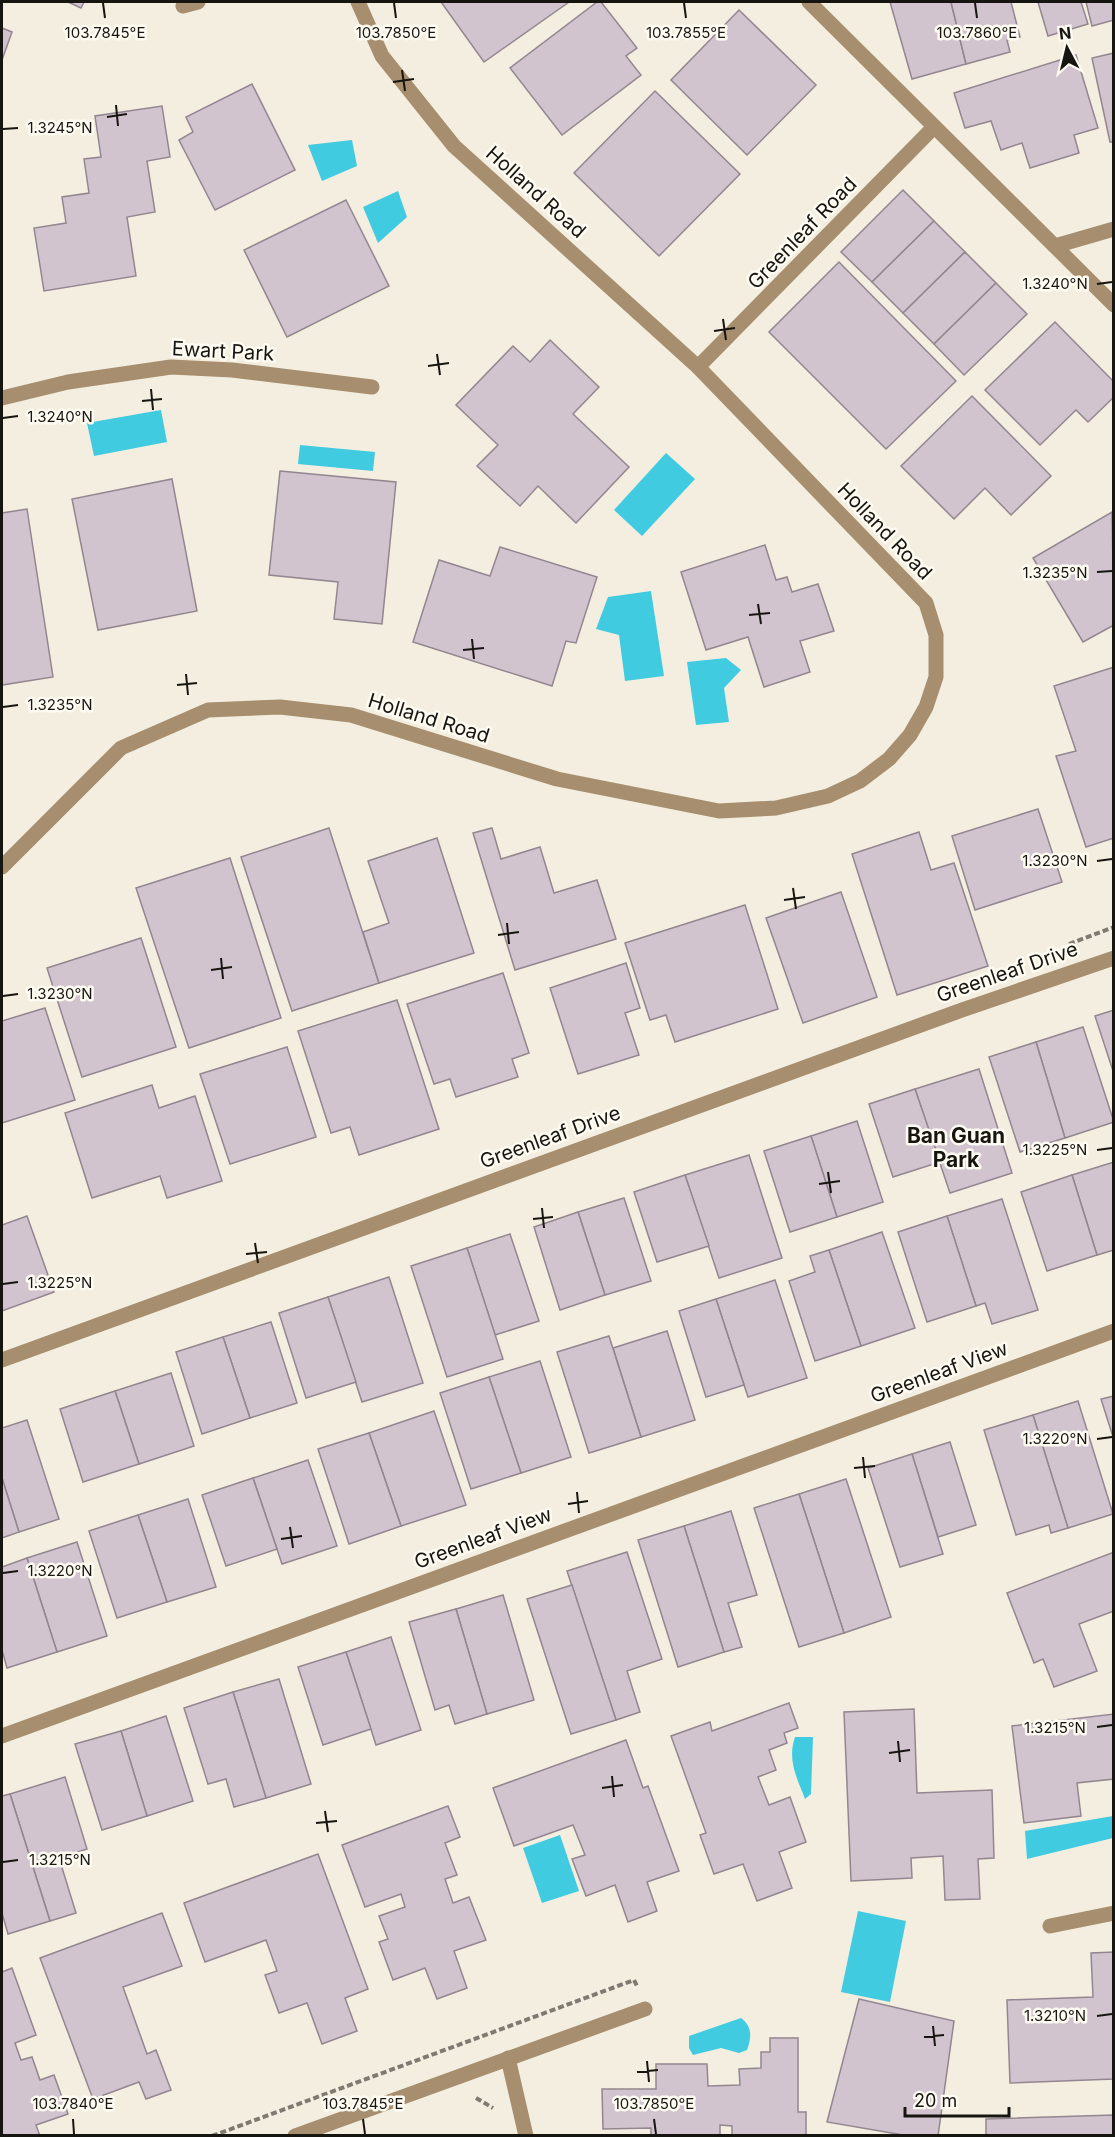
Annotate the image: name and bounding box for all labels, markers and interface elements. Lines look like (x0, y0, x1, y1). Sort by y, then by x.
north arrow (1037, 18, 1097, 78)
text: N (1058, 22, 1072, 44)
text: 103.7845°E (65, 23, 145, 42)
text: 103.7850°E (356, 23, 436, 42)
text: 103.7855°E (646, 23, 726, 42)
text: 103.7860°E (937, 23, 1017, 42)
text: 1.3245°N (27, 118, 93, 137)
street label: Holland Road (481, 141, 591, 243)
street label: Greenleaf Road (742, 172, 862, 294)
text: 1.3240°N (1022, 274, 1088, 293)
street label: Ewart Park (171, 336, 275, 366)
text: 1.3240°N (27, 407, 93, 426)
street label: Holland Road (833, 477, 937, 585)
text: 1.3235°N (1023, 563, 1087, 582)
street label: Holland Road (365, 688, 493, 748)
text: 1.3235°N (28, 695, 92, 714)
text: 1.3230°N (1022, 851, 1088, 870)
street label: Greenleaf Drive (933, 937, 1081, 1007)
text: 1.3230°N (27, 984, 93, 1003)
street label: Greenleaf Drive (476, 1100, 624, 1174)
district label: Ban Guan Park (907, 1123, 1005, 1172)
text: 1.3225°N (1023, 1140, 1087, 1159)
text: 1.3225°N (28, 1273, 92, 1292)
street label: Greenleaf View (867, 1336, 1011, 1408)
text: 1.3220°N (1022, 1429, 1088, 1448)
street label: Greenleaf View (411, 1502, 555, 1574)
text: 1.3220°N (27, 1561, 93, 1580)
text: 1.3215°N (1024, 1718, 1086, 1737)
text: 1.3215°N (29, 1850, 91, 1869)
text: 1.3210°N (1024, 2006, 1086, 2025)
scale bar (905, 2080, 1008, 2118)
text: 20 m (914, 2090, 957, 2111)
text: 103.7840°E (32, 2094, 114, 2113)
text: 103.7845°E (323, 2094, 403, 2113)
text: 103.7850°E (614, 2094, 694, 2113)

